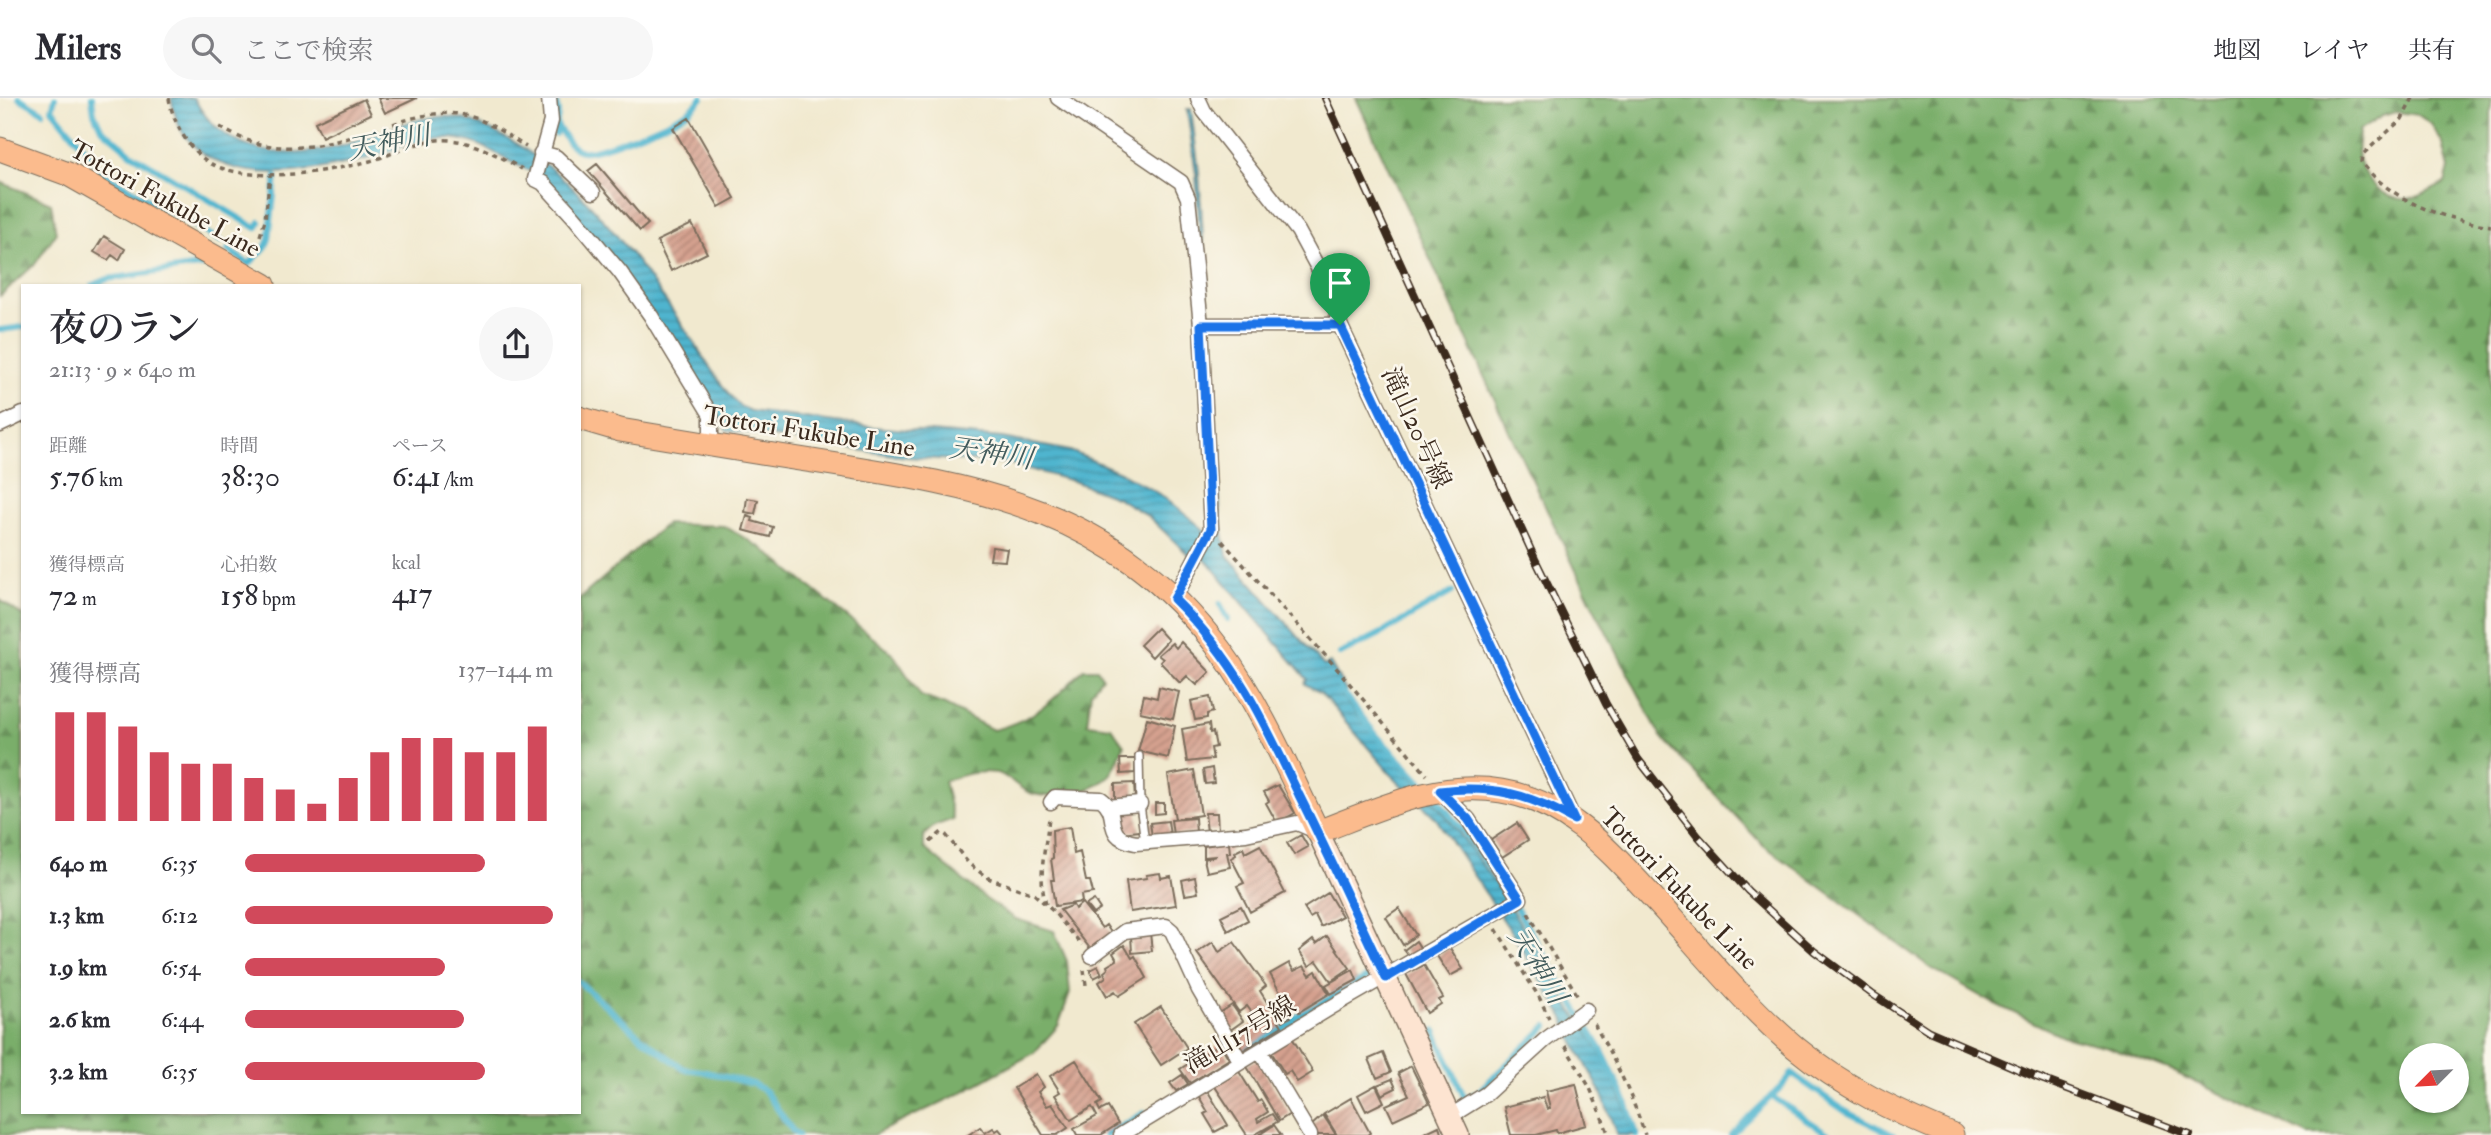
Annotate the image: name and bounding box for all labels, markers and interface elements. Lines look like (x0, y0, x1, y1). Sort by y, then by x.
search box (163, 17, 653, 80)
text: Milers (35, 28, 121, 69)
icon: search (187, 29, 225, 67)
text: ここで検索 (243, 35, 373, 67)
text: 地図 (2213, 35, 2261, 66)
text: レイヤ (2299, 35, 2370, 66)
text: 共有 (2408, 35, 2456, 66)
water label: 天神川 (344, 117, 437, 168)
street label: Tottori Fukube Line (64, 133, 266, 265)
pin (1310, 253, 1370, 325)
icon: arrive (1321, 264, 1359, 302)
text: 夜のラン (49, 305, 201, 353)
button: share (479, 307, 553, 381)
text: 21:13 · 9 × 640 m (49, 355, 196, 384)
street label: 滝山20号線 (1374, 362, 1458, 494)
street label: Tottori Fukube Line (701, 399, 917, 465)
water label: 天神川 (947, 431, 1038, 478)
text: 距離 (49, 434, 87, 458)
text: 時間 (220, 434, 258, 458)
text: ペース (392, 434, 448, 458)
text: 5.76 (49, 458, 95, 495)
text: 38:30 (220, 458, 280, 495)
text: 6:41 (392, 458, 441, 495)
text: km (95, 468, 123, 492)
text: /km (441, 468, 474, 492)
text: kcal (392, 551, 421, 575)
text: 獲得標高 (49, 553, 125, 577)
text: 心拍数 (220, 553, 277, 577)
text: 417 (392, 575, 432, 612)
text: 72 (49, 577, 78, 614)
text: 158 (220, 577, 258, 614)
text: m (78, 587, 97, 611)
text: bpm (258, 587, 296, 611)
text: 137–144 m (458, 655, 553, 684)
text: 獲得標高 (49, 659, 141, 688)
street label: Tottori Fukube Line (1593, 801, 1765, 977)
text: 640 m (49, 849, 107, 878)
text: 6:35 (161, 849, 197, 878)
text: 1.3 km (49, 901, 104, 930)
text: 6:12 (161, 901, 198, 930)
water label: 天神川 (1500, 921, 1576, 1013)
text: 1.9 km (49, 953, 107, 982)
text: 6:54 (161, 953, 200, 982)
street label: 滝山17号線 (1178, 989, 1302, 1081)
text: 2.6 km (49, 1005, 110, 1034)
text: 6:44 (161, 1005, 203, 1034)
north arrow (2399, 1043, 2469, 1113)
map controls (2399, 1043, 2469, 1113)
text: 3.2 km (49, 1057, 108, 1086)
text: 6:35 (161, 1057, 197, 1086)

